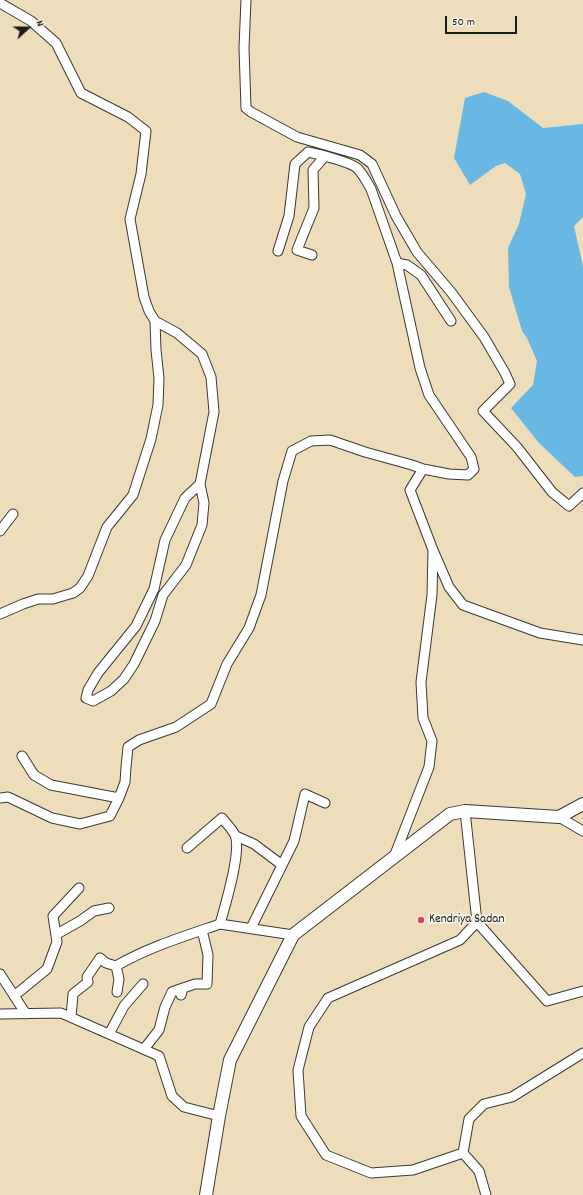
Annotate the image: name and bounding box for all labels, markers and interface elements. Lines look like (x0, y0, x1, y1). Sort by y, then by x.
north arrow (8, 8, 48, 48)
scale bar (447, 8, 519, 34)
text: 50 m (452, 14, 475, 31)
text: N (31, 18, 48, 29)
place label: Kendriya Sadan (429, 912, 504, 928)
marker: Kendriya Sadan (416, 915, 426, 925)

